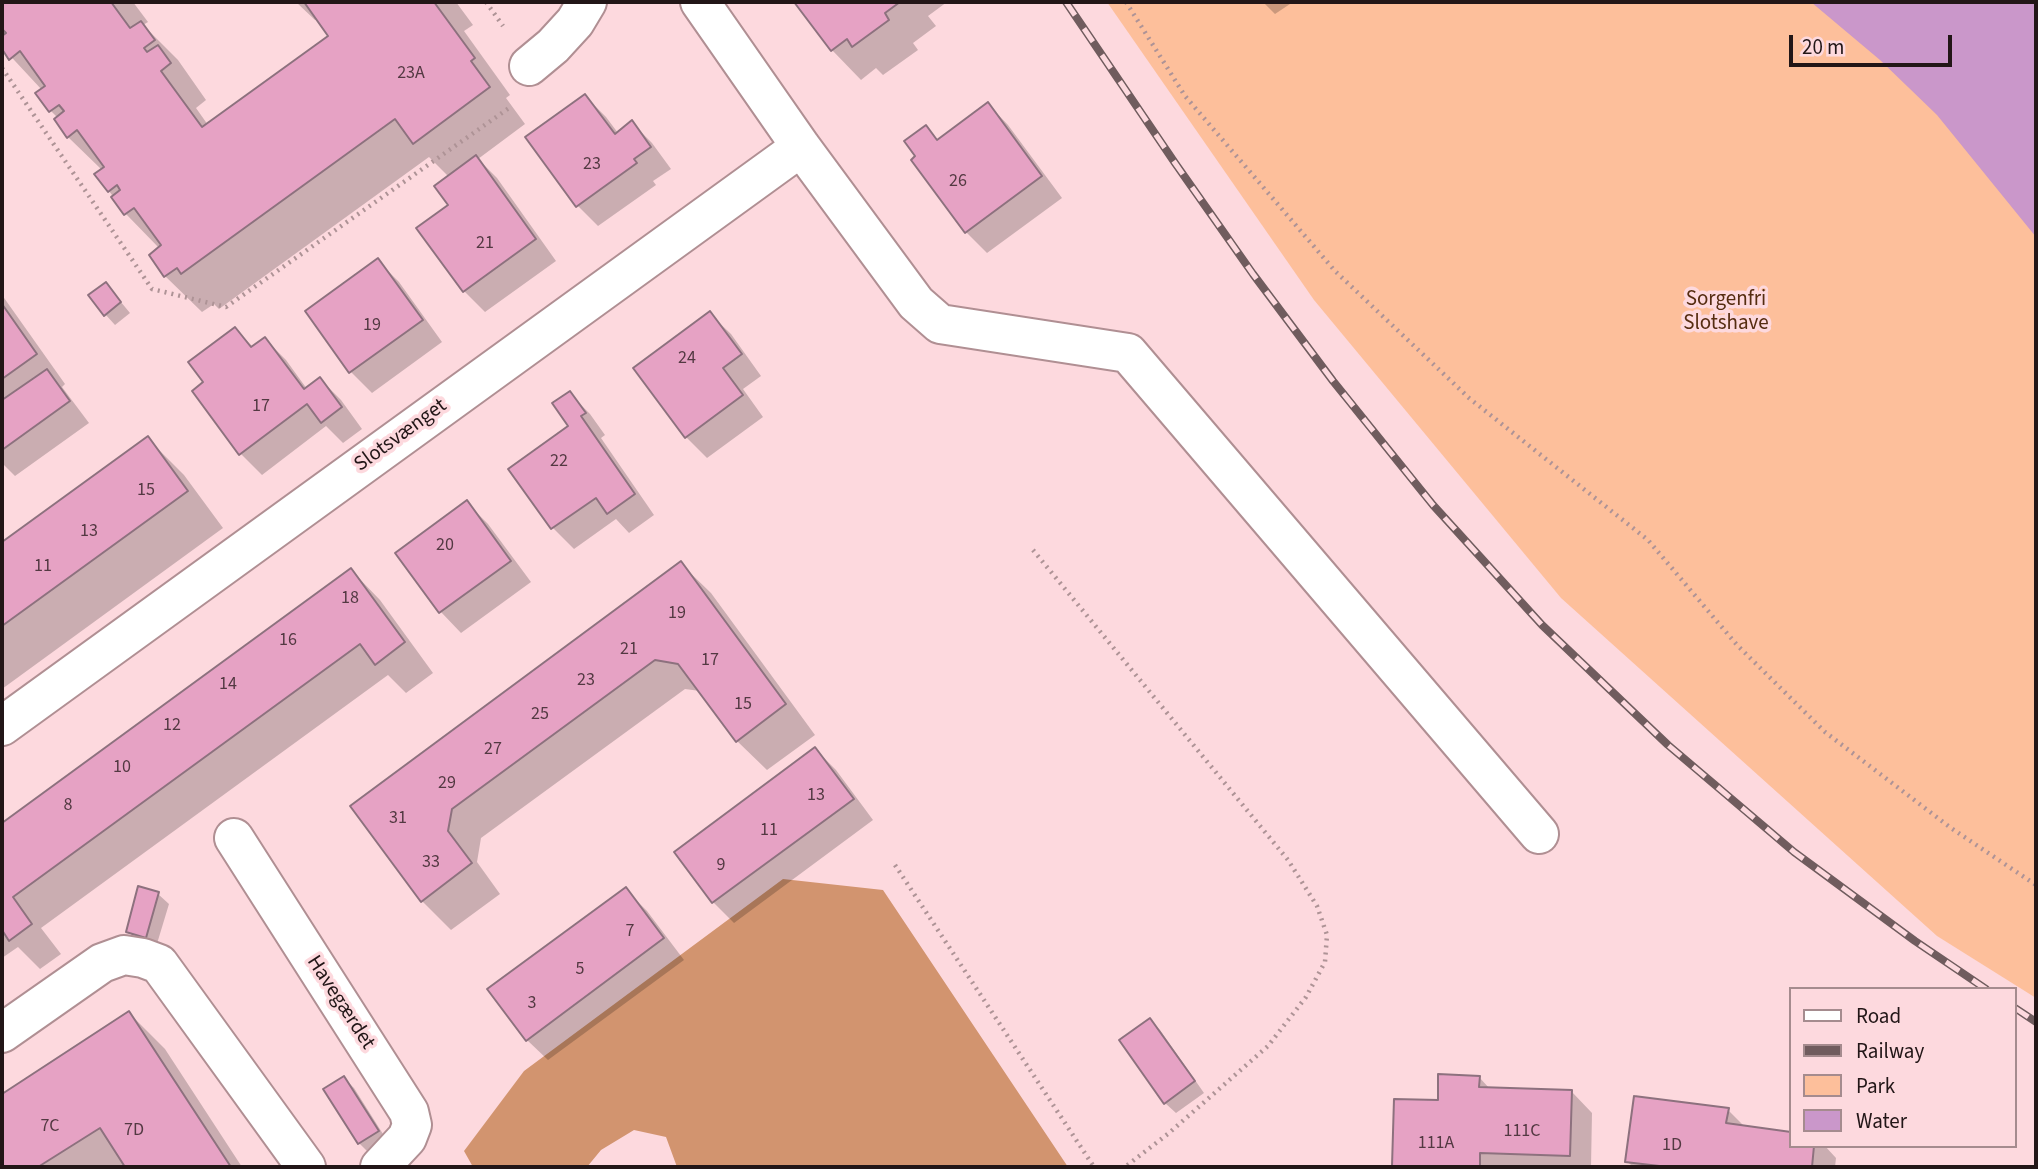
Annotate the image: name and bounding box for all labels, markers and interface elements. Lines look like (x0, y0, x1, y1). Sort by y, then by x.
scale bar (1793, 21, 1956, 65)
text: 20 m (1802, 32, 1844, 62)
house number: 23A (397, 63, 425, 85)
house number: 23 (583, 154, 601, 176)
house number: 26 (949, 171, 967, 193)
house number: 21 (476, 233, 494, 255)
park label: Sorgenfri Slotshave (1683, 287, 1769, 337)
house number: 19 (363, 315, 381, 337)
house number: 24 (678, 348, 696, 370)
street label: Slotsvænget (350, 394, 452, 478)
house number: 17 (252, 396, 270, 418)
house number: 22 (550, 451, 568, 473)
house number: 15 (137, 480, 155, 502)
house number: 13 (80, 521, 98, 543)
house number: 20 (436, 535, 454, 557)
house number: 11 (34, 556, 52, 578)
house number: 18 (341, 588, 359, 610)
house number: 19 (668, 603, 686, 625)
house number: 16 (279, 630, 297, 652)
house number: 21 (620, 639, 638, 661)
house number: 17 (701, 650, 719, 672)
house number: 23 (577, 670, 595, 692)
house number: 14 (219, 674, 237, 696)
house number: 15 (734, 694, 752, 716)
house number: 25 (531, 704, 549, 726)
house number: 12 (163, 715, 181, 737)
house number: 27 (484, 739, 502, 761)
house number: 10 (113, 757, 131, 779)
house number: 29 (438, 773, 456, 795)
house number: 13 (807, 785, 825, 807)
house number: 8 (64, 795, 72, 817)
house number: 31 (389, 808, 407, 830)
house number: 11 (760, 820, 778, 842)
house number: 33 (422, 852, 440, 874)
house number: 9 (717, 855, 725, 877)
house number: 7 (626, 921, 634, 943)
street label: Havegærdet (300, 951, 380, 1055)
house number: 5 (576, 959, 584, 981)
legend (1790, 987, 2017, 1148)
house number: 3 (528, 993, 536, 1015)
text: Road (1856, 1001, 1901, 1031)
text: Railway (1856, 1036, 1924, 1066)
text: Park (1856, 1071, 1895, 1101)
text: Water (1856, 1106, 1907, 1136)
house number: 7C (40, 1116, 60, 1138)
house number: 7D (124, 1120, 144, 1142)
house number: 111C (1503, 1121, 1541, 1143)
house number: 111A (1418, 1133, 1454, 1155)
house number: 1D (1662, 1135, 1682, 1157)

